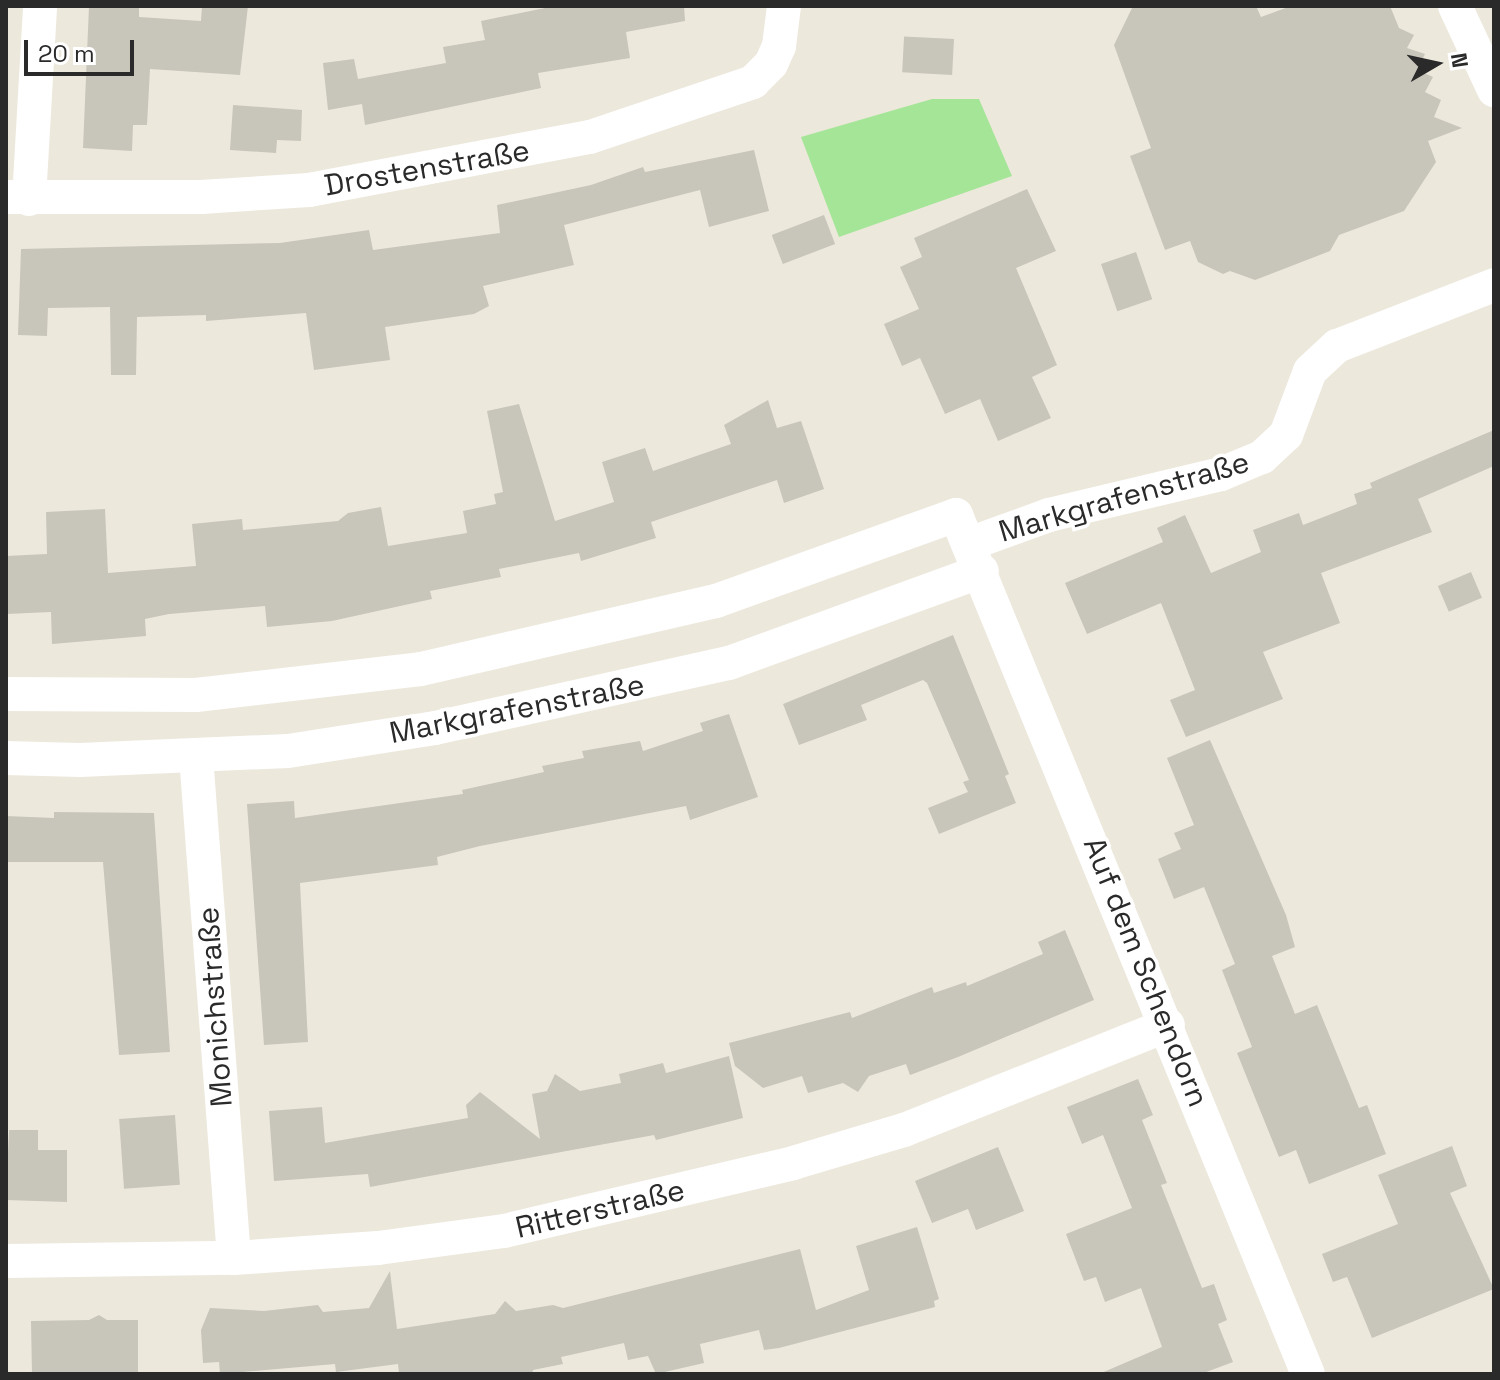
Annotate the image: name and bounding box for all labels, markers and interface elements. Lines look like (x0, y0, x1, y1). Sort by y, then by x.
scale bar (28, 24, 138, 74)
north arrow (1396, 24, 1476, 104)
text: 20 m (38, 38, 95, 69)
text: N (1445, 51, 1475, 70)
street label: Drostenstraße (321, 132, 533, 204)
street label: Markgrafenstraße (995, 444, 1253, 550)
street label: Markgrafenstraße (387, 667, 647, 751)
street label: Auf dem Schendorn (1076, 832, 1216, 1112)
street label: Monichstraße (190, 906, 240, 1108)
street label: Ritterstraße (512, 1172, 688, 1246)

